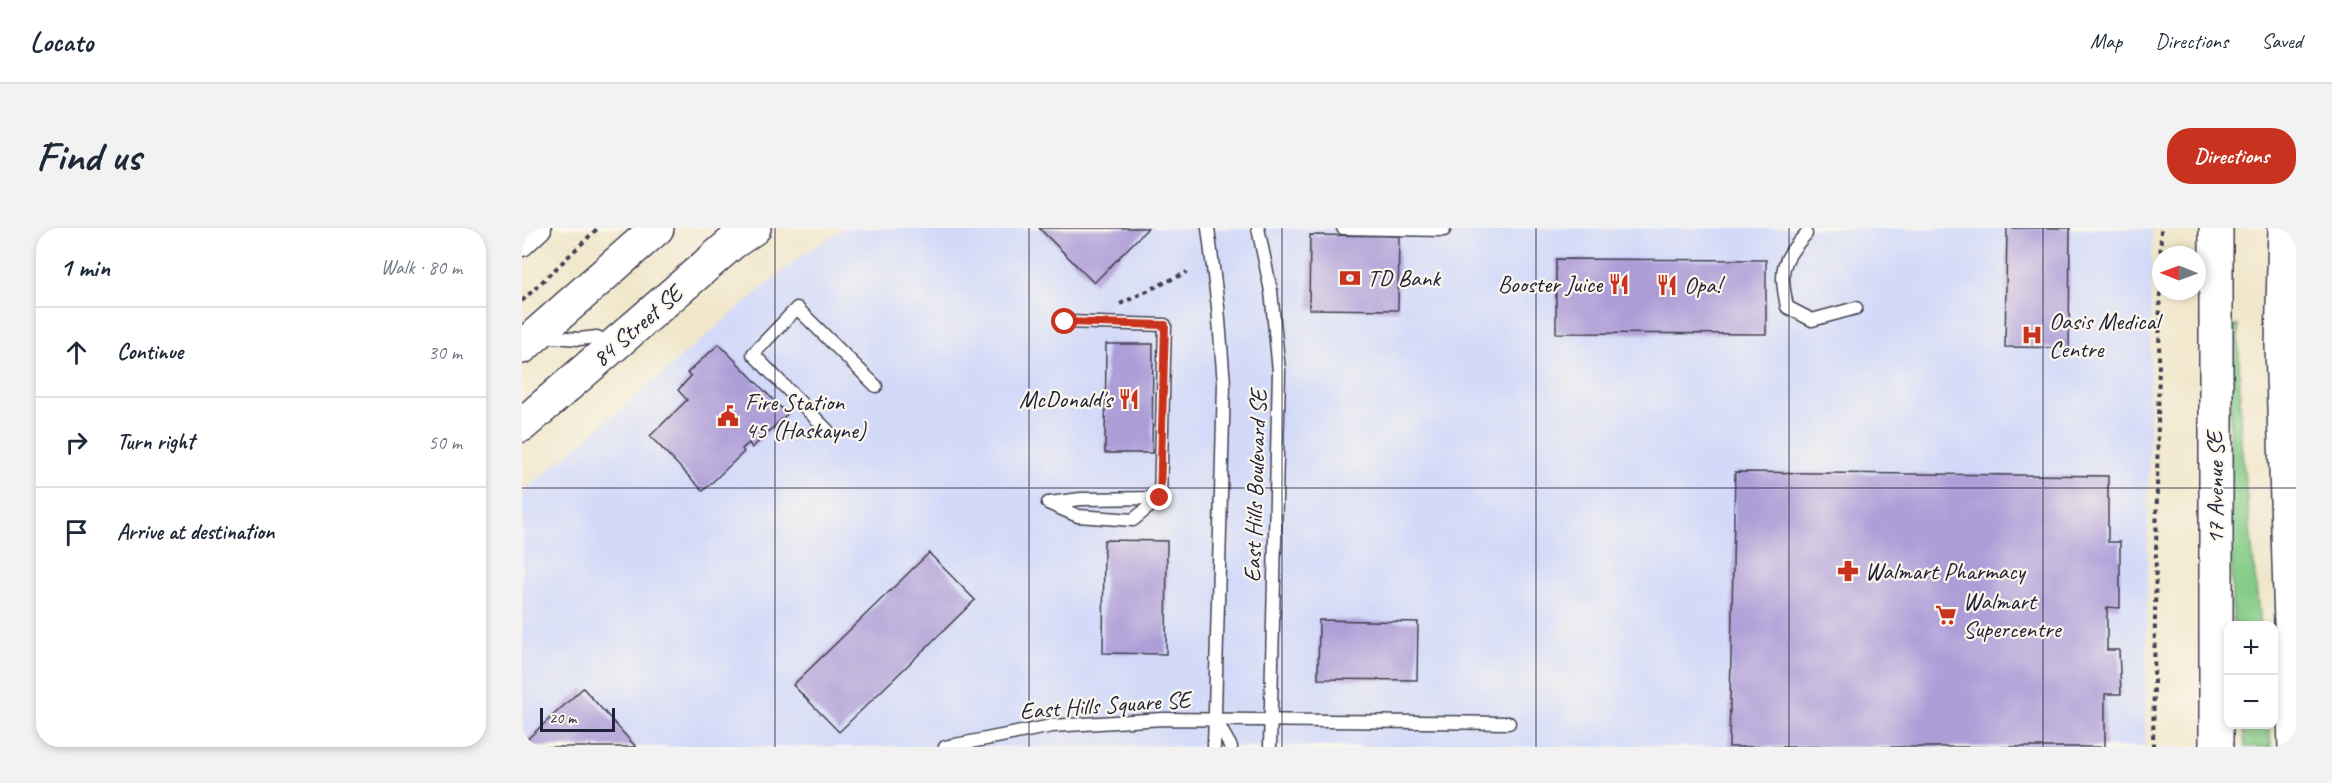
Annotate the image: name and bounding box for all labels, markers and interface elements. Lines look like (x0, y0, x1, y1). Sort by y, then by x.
text: Locato (30, 24, 93, 59)
text: Map (2090, 28, 2122, 54)
text: Directions (2155, 28, 2228, 54)
text: Saved (2261, 28, 2302, 54)
button: Directions (2167, 128, 2296, 184)
text: Find us (36, 130, 141, 183)
north arrow (2152, 246, 2206, 300)
text: 1 min (60, 251, 110, 284)
text: Walk · 80 m (381, 255, 462, 280)
place label: TD Bank (1367, 263, 1442, 293)
bank icon: TD Bank (1338, 266, 1362, 290)
place label: Booster Juice (1498, 269, 1604, 299)
place label: Opa! (1684, 270, 1726, 300)
restaurant icon: Booster Juice (1607, 272, 1631, 296)
restaurant icon: Opa! (1655, 273, 1679, 297)
street label: 84 Street SE (586, 277, 691, 373)
place label: Oasis Medical Centre (2049, 306, 2163, 364)
route start (1051, 308, 1077, 334)
hospital icon: Oasis Medical Centre (2020, 323, 2044, 347)
icon: ahead (60, 336, 93, 369)
text: Continue (117, 338, 183, 366)
text: 30 m (428, 340, 462, 365)
place label: McDonald's (1019, 384, 1115, 414)
street label: East Hills Boulevard SE (1237, 386, 1273, 583)
place label: Fire Station 45 (Haskayne) (745, 387, 867, 445)
restaurant icon: McDonald's (1117, 387, 1141, 411)
public building icon: Fire Station 45 (Haskayne) (716, 404, 740, 428)
icon: right (60, 426, 93, 459)
text: Turn right (117, 428, 194, 456)
street label: 17 Avenue SE (2200, 428, 2230, 544)
text: 50 m (428, 430, 462, 455)
route end (1146, 484, 1172, 510)
icon: arrive (60, 516, 93, 549)
text: Arrive at destination (117, 518, 274, 546)
place label: Walmart Pharmacy (1865, 556, 2026, 586)
pharmacy icon: Walmart Pharmacy (1836, 559, 1860, 583)
place label: Walmart Supercentre (1963, 586, 2063, 644)
supermarket icon: Walmart Supercentre (1934, 603, 1958, 627)
map controls (2224, 621, 2278, 729)
button: + (2224, 621, 2278, 675)
button: − (2224, 675, 2278, 729)
street label: East Hills Square SE (1019, 684, 1195, 726)
scale bar (540, 705, 615, 732)
text: 20 m (549, 708, 576, 728)

